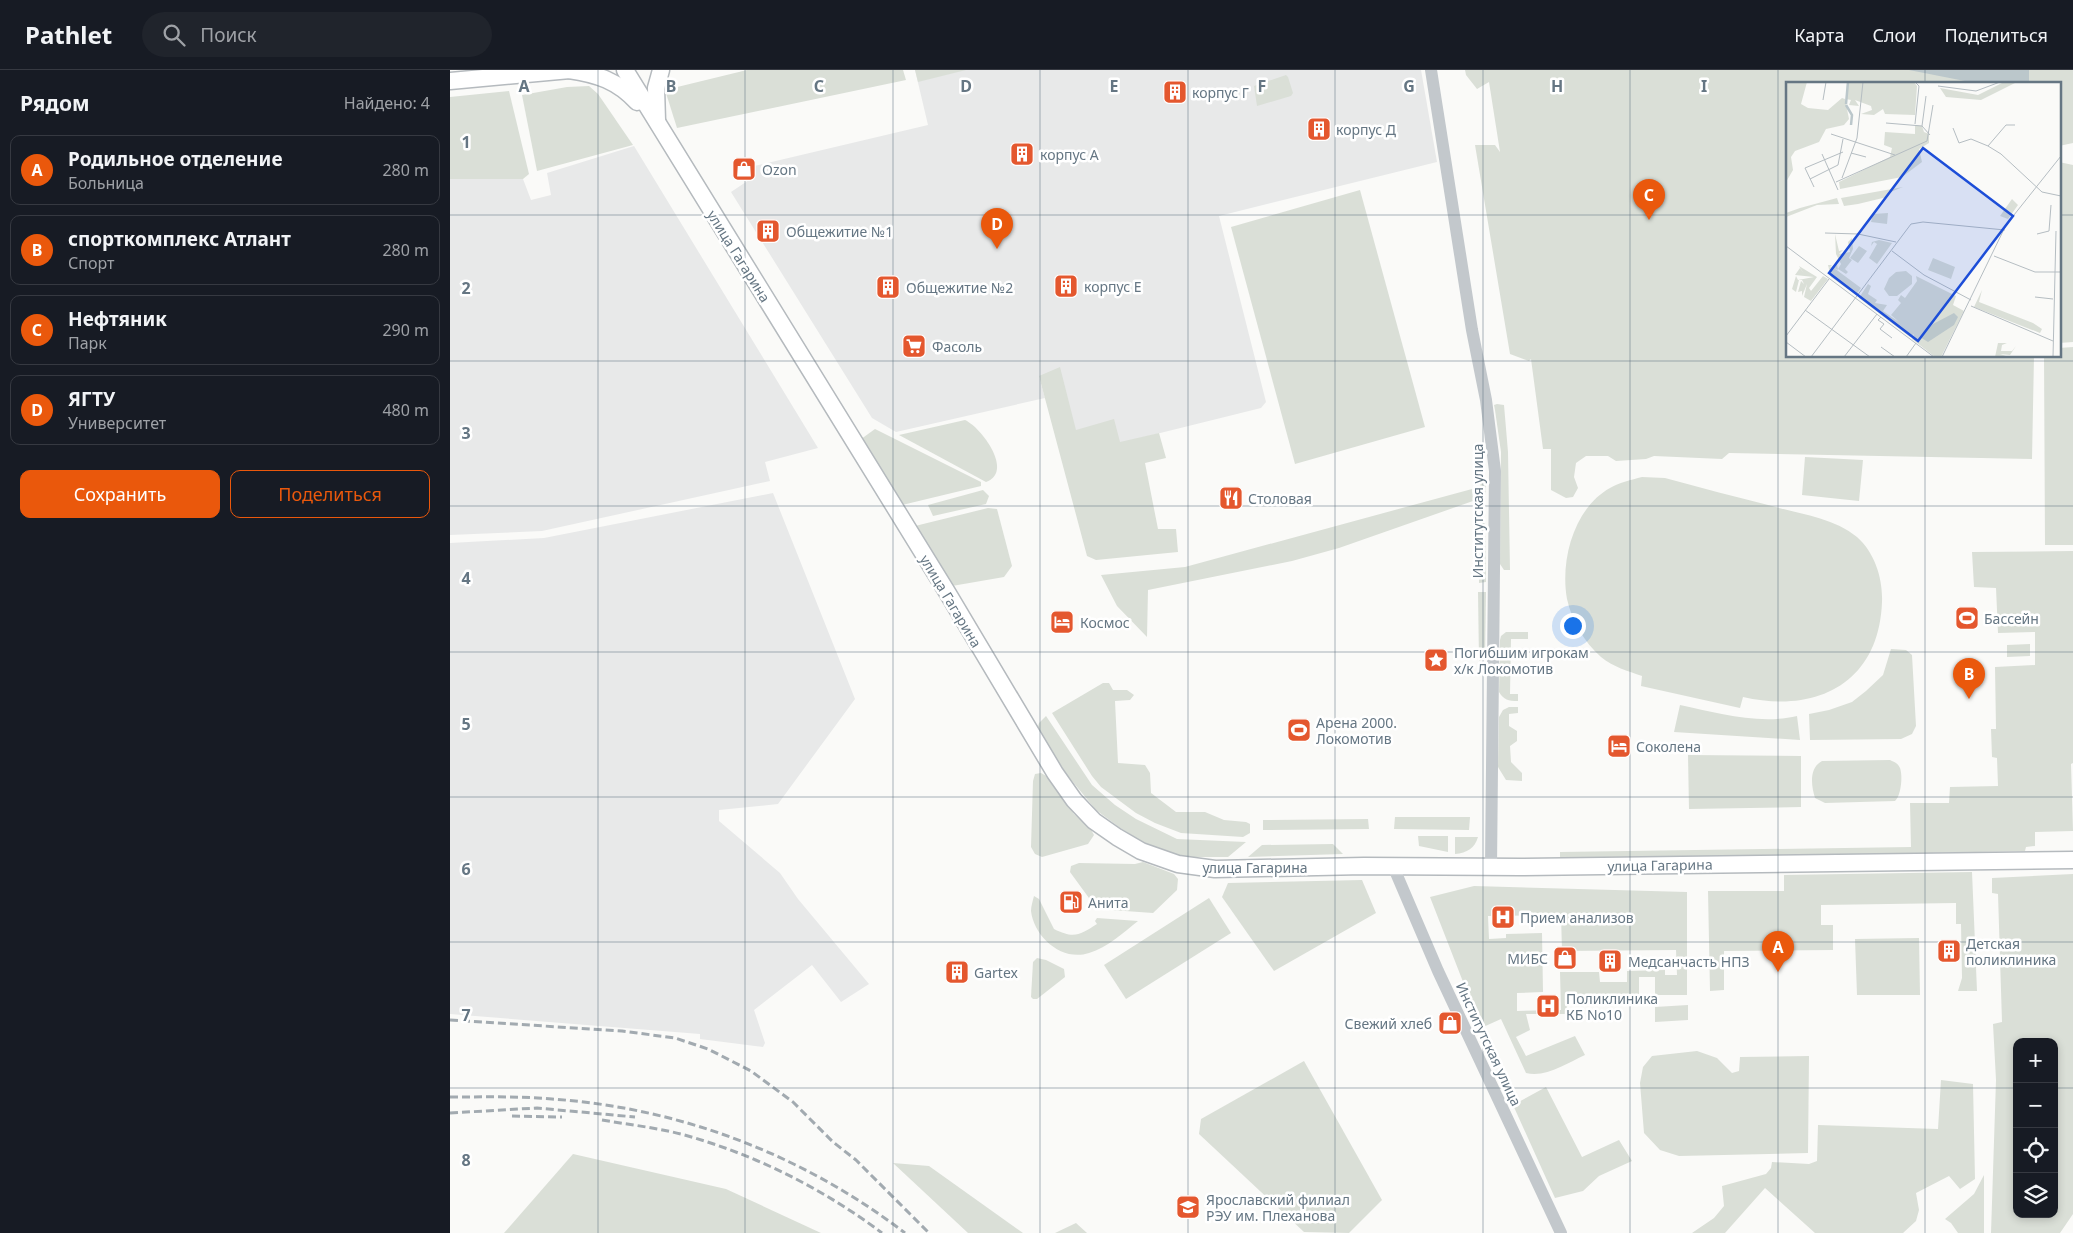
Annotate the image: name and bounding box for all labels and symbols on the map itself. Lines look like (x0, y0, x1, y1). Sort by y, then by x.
text: A (518, 75, 530, 97)
text: B (666, 75, 676, 97)
text: C (814, 75, 824, 97)
text: D (960, 75, 972, 97)
text: E (1110, 75, 1119, 97)
text: F (1258, 75, 1266, 97)
text: G (1403, 75, 1415, 97)
text: H (1551, 75, 1563, 97)
text: I (1701, 75, 1707, 97)
building icon: корпус Г (1162, 79, 1188, 105)
inset map (1786, 82, 2060, 358)
place label: корпус Г (1192, 83, 1249, 102)
building icon: корпус Д (1306, 116, 1332, 142)
place label: корпус Д (1336, 120, 1397, 139)
text: 1 (461, 131, 471, 153)
building icon: корпус А (1009, 141, 1035, 167)
place label: корпус А (1040, 145, 1099, 164)
shop icon: Ozon (731, 156, 757, 182)
place label: Ozon (762, 160, 797, 179)
pin: C (1633, 179, 1665, 220)
street label: улица Гагарина (703, 206, 775, 306)
pin: D (981, 208, 1013, 249)
building icon: Общежитие №1 (755, 218, 781, 244)
place label: Общежитие №1 (786, 222, 893, 241)
building icon: корпус Е (1053, 273, 1079, 299)
building icon: Общежитие №2 (875, 274, 901, 300)
text: 2 (461, 277, 471, 299)
place label: корпус Е (1084, 277, 1142, 296)
place label: Общежитие №2 (906, 278, 1013, 297)
supermarket icon: Фасоль (901, 333, 927, 359)
place label: Фасоль (932, 337, 982, 356)
text: 3 (461, 422, 471, 444)
street label: Институтская улица (1468, 444, 1487, 578)
restaurant icon: Столовая (1218, 485, 1244, 511)
place label: Столовая (1248, 489, 1312, 508)
street label: улица Гагарина (916, 551, 986, 651)
text: 4 (461, 567, 471, 589)
sports icon: Бассейн (1954, 605, 1980, 631)
hotel icon: Космос (1049, 609, 1075, 635)
place label: Бассейн (1984, 609, 2039, 628)
place label: Космос (1080, 613, 1130, 632)
your location (1560, 613, 1586, 639)
place label: Погибшим игрокам х/к Локомотив (1454, 643, 1589, 678)
place icon: Погибшим игрокам х/к Локомотив (1423, 647, 1449, 673)
pin: B (1953, 658, 1985, 699)
text: 5 (461, 713, 471, 735)
place label: Арена 2000. Локомотив (1316, 713, 1397, 748)
sports icon: Арена 2000. Локомотив (1286, 717, 1312, 743)
hotel icon: Соколена (1606, 733, 1632, 759)
place label: Соколена (1636, 737, 1701, 756)
street label: улица Гагарина (1607, 855, 1713, 875)
text: 6 (461, 858, 471, 880)
street label: улица Гагарина (1202, 858, 1308, 877)
fuel station icon: Анита (1058, 889, 1084, 915)
place label: Анита (1088, 893, 1129, 912)
hospital icon: Прием анализов (1490, 904, 1516, 930)
place label: Прием анализов (1520, 908, 1634, 927)
pin: A (1762, 931, 1794, 972)
place label: Детская поликлиника (1966, 934, 2056, 969)
building icon: Детская поликлиника (1936, 938, 1962, 964)
shop icon: МИБС (1552, 945, 1578, 971)
building icon: Медсанчасть НПЗ (1597, 948, 1623, 974)
place label: МИБС (1507, 949, 1548, 968)
place label: Медсанчасть НПЗ (1628, 952, 1750, 971)
building icon: Gartex (944, 959, 970, 985)
place label: Gartex (974, 963, 1018, 982)
street label: Институтская улица (1452, 979, 1526, 1109)
place label: Поликлиника КБ No10 (1566, 989, 1658, 1024)
hospital icon: Поликлиника КБ No10 (1535, 993, 1561, 1019)
text: 7 (461, 1004, 471, 1026)
shop icon: Свежий хлеб (1437, 1010, 1463, 1036)
place label: Свежий хлеб (1345, 1014, 1432, 1033)
text: 8 (461, 1149, 471, 1171)
place label: Ярославский филиал РЭУ им. Плеханова (1206, 1190, 1350, 1225)
school or university icon: Ярославский филиал РЭУ им. Плеханова (1175, 1194, 1201, 1220)

